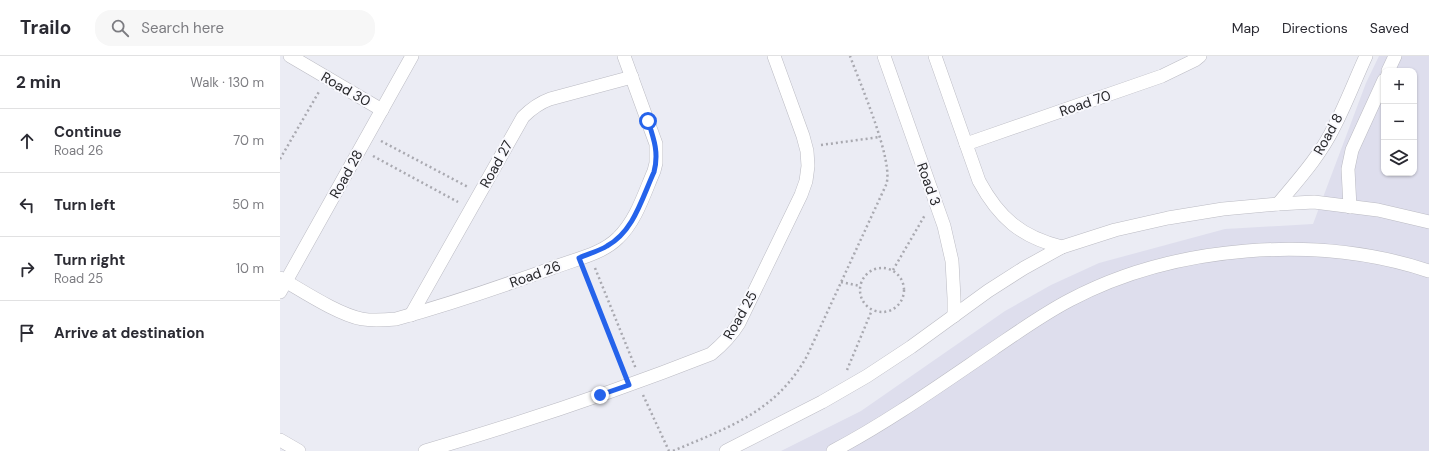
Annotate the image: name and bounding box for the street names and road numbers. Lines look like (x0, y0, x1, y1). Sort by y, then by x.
street label: Road 30 (318, 68, 374, 110)
street label: Road 70 (1057, 86, 1113, 120)
street label: Road 8 (1309, 110, 1347, 158)
street label: Road 27 (476, 137, 516, 191)
street label: Road 28 (325, 147, 367, 201)
street label: Road 3 (913, 160, 945, 208)
street label: Road 26 (507, 256, 563, 292)
street label: Road 25 (719, 288, 761, 342)

